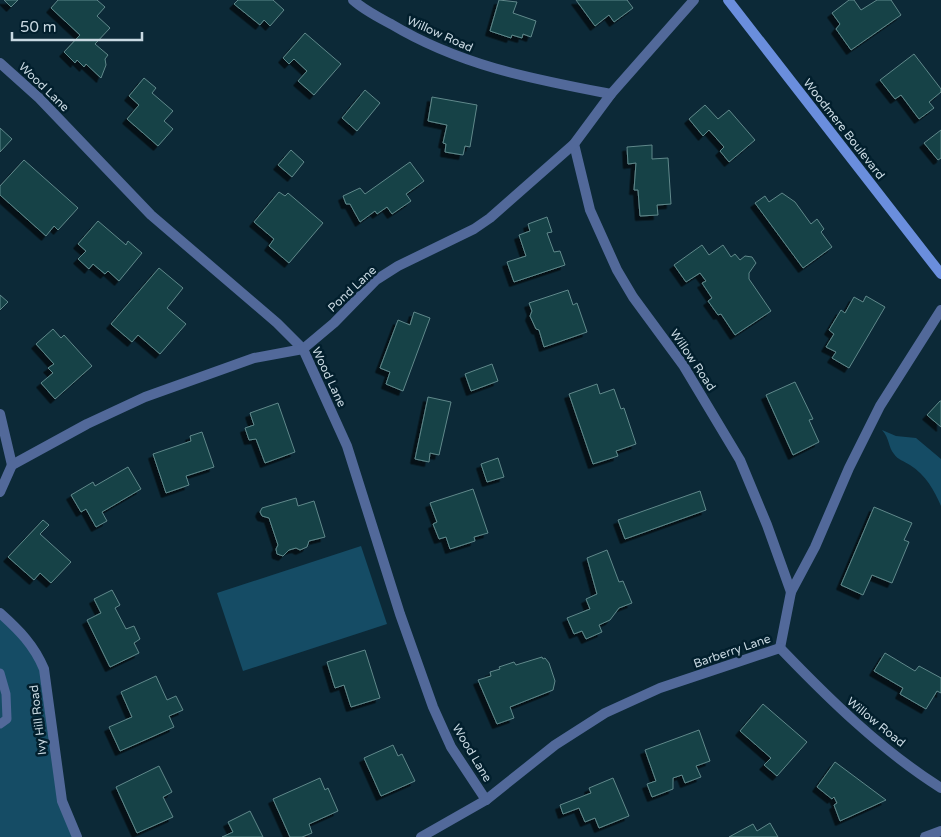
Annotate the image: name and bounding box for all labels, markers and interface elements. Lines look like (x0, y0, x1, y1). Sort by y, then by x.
scale bar (12, 10, 142, 42)
street label: Willow Road (405, 13, 475, 55)
text: 50 m (20, 18, 57, 36)
street label: Wood Lane (16, 60, 72, 115)
street label: Woodmere Boulevard (800, 76, 888, 182)
street label: Pond Lane (325, 263, 379, 315)
street label: Willow Road (667, 327, 719, 393)
street label: Wood Lane (309, 345, 349, 409)
street label: Barberry Lane (692, 631, 773, 671)
street label: Ivy Hill Road (27, 684, 49, 756)
street label: Willow Road (844, 694, 908, 750)
street label: Wood Lane (449, 722, 495, 784)

